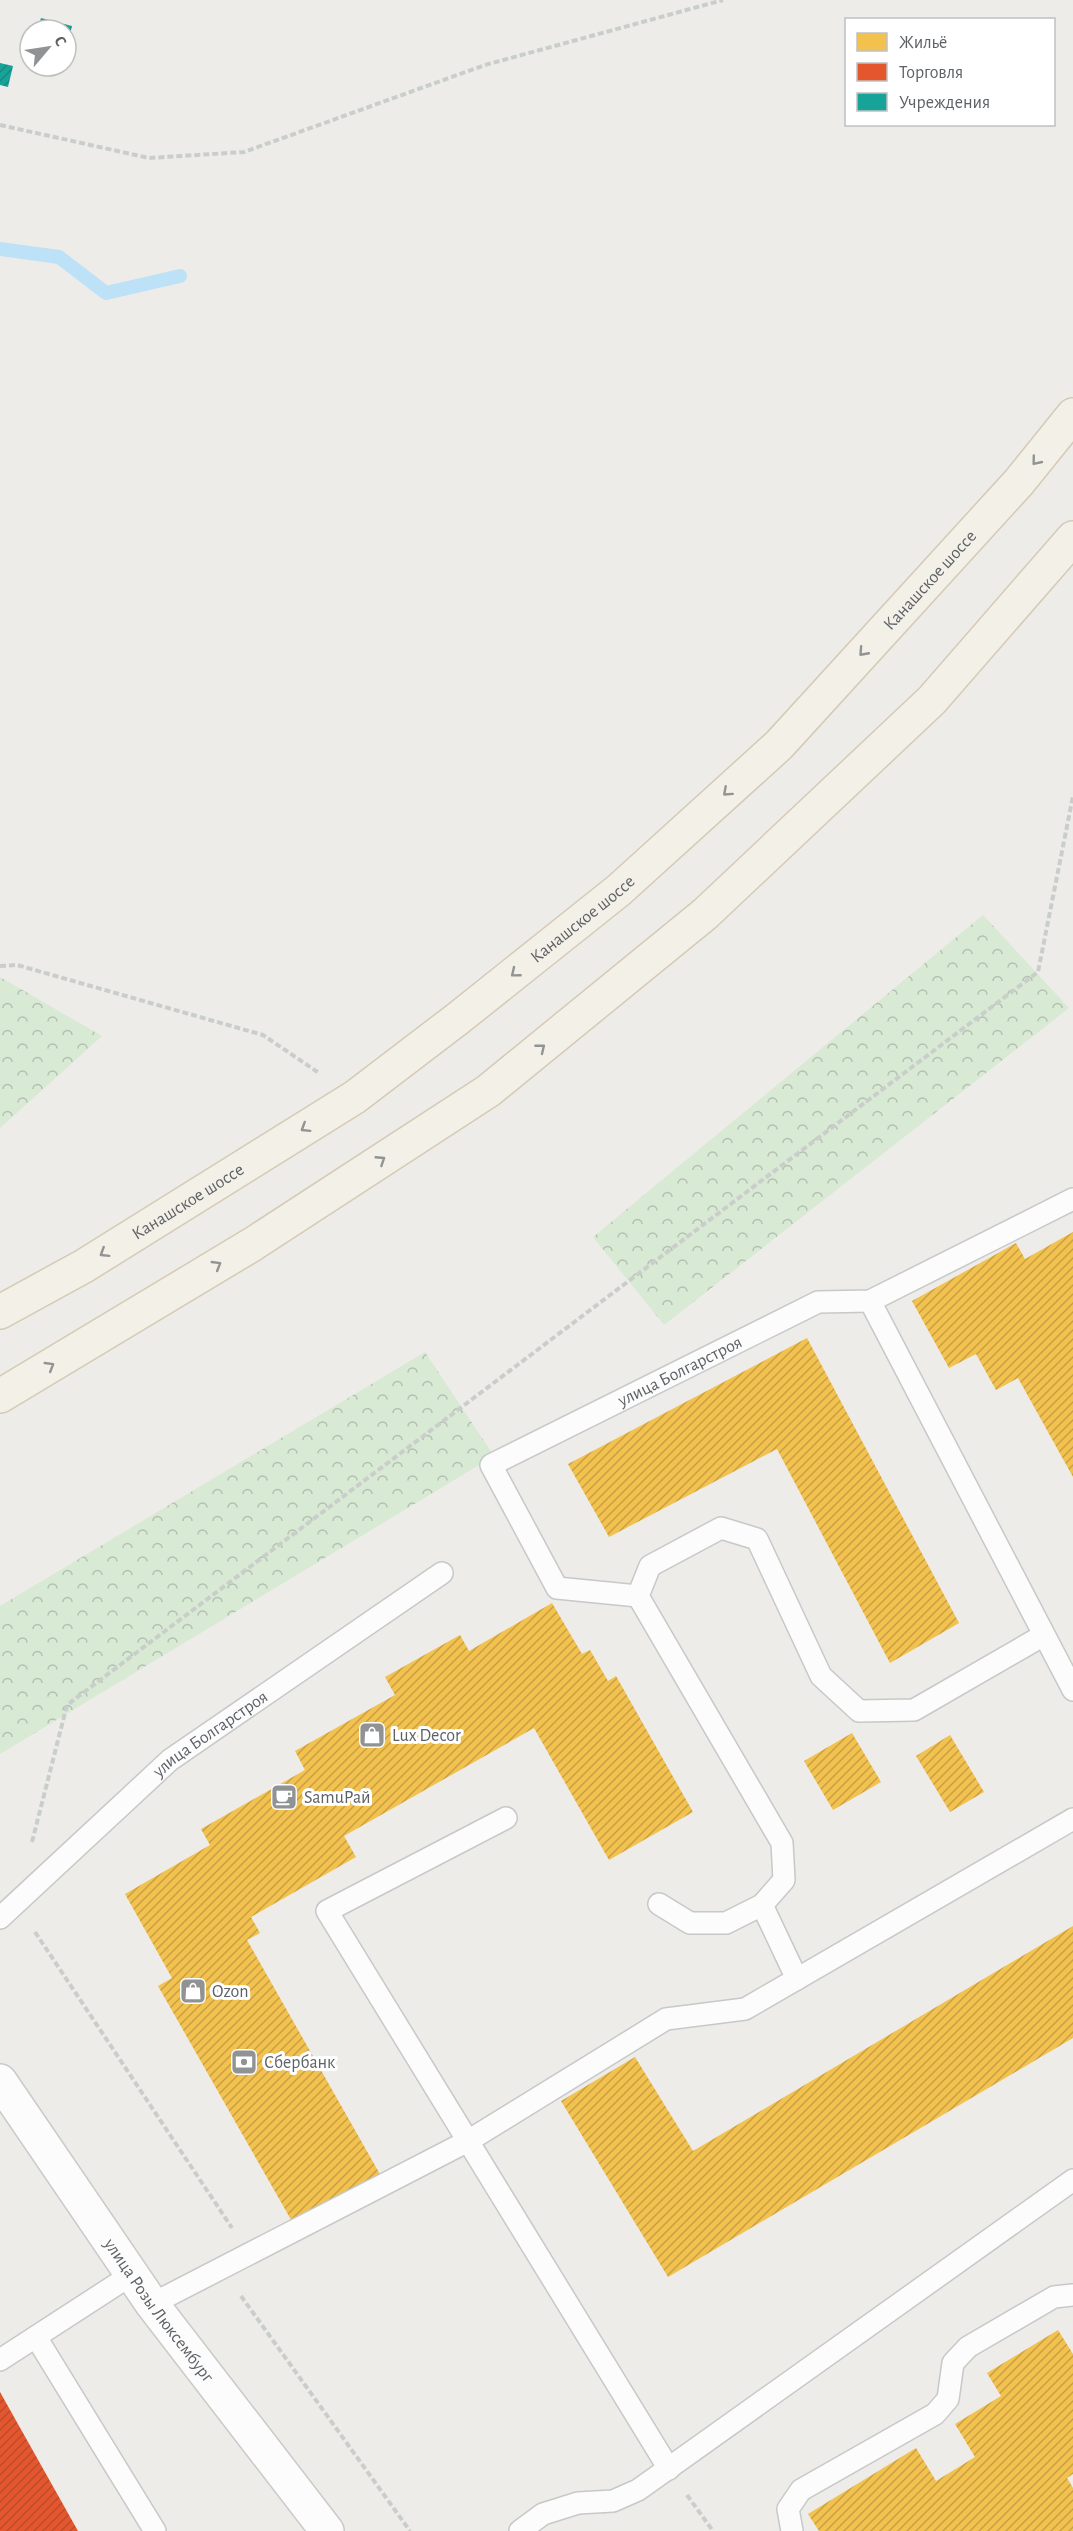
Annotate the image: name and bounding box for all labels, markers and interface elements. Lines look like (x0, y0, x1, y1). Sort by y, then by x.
north arrow (18, 18, 78, 78)
legend (845, 18, 1055, 126)
text: С (51, 33, 69, 49)
text: Жильё (899, 34, 947, 52)
text: Торговля (899, 64, 963, 82)
text: Учреждения (899, 94, 990, 112)
one-way arrow (1032, 454, 1043, 465)
street label: Канашское шоссе (881, 527, 980, 634)
one-way arrow (860, 645, 871, 656)
one-way arrow (724, 785, 734, 796)
street label: Канашское шоссе (527, 872, 639, 967)
one-way arrow (511, 965, 522, 976)
one-way arrow (534, 1045, 545, 1056)
one-way arrow (301, 1121, 311, 1133)
one-way arrow (375, 1157, 386, 1168)
street label: Канашское шоссе (129, 1161, 247, 1244)
one-way arrow (100, 1246, 110, 1258)
one-way arrow (211, 1261, 221, 1273)
street label: улица Болгарстроя (614, 1333, 745, 1411)
one-way arrow (44, 1362, 54, 1374)
street label: улица Болгарстроя (149, 1688, 271, 1782)
shop icon: Lux Decor (357, 1720, 387, 1750)
place label: Lux Decor (392, 1727, 461, 1745)
cafe icon: SamuРай (269, 1782, 299, 1812)
place label: SamuРай (304, 1789, 371, 1807)
shop icon: Ozon (178, 1976, 208, 2006)
place label: Ozon (212, 1983, 249, 2001)
bank icon: Сбербанк (229, 2047, 259, 2077)
place label: Сбербанк (264, 2053, 336, 2072)
street label: улица Розы Люксембург (100, 2235, 217, 2386)

